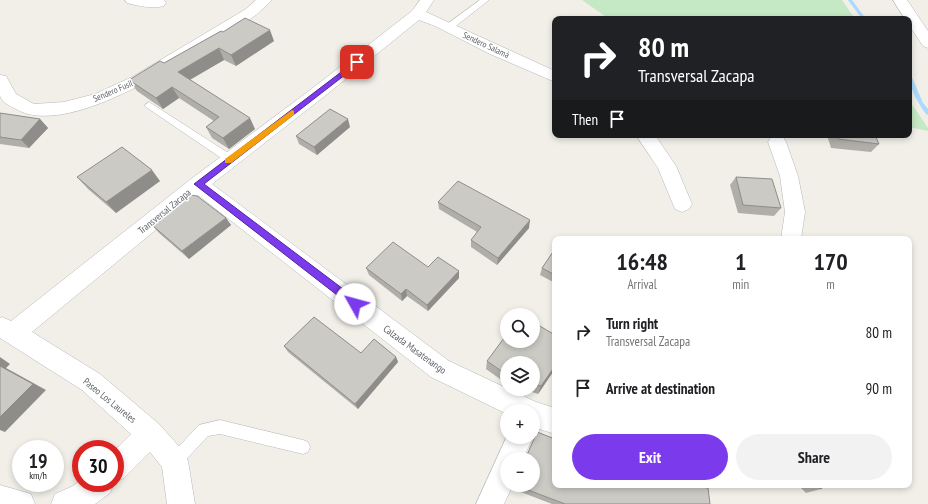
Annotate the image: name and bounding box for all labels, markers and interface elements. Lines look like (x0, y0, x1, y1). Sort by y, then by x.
text: 80 m (638, 28, 689, 65)
street label: Sendero Salamá (461, 29, 512, 60)
icon: right (572, 32, 624, 84)
pin (340, 45, 374, 79)
icon: arrive (346, 51, 368, 73)
text: Transversal Zacapa (638, 64, 754, 87)
street label: Sendero Fusil (91, 77, 135, 104)
icon: arrive (606, 108, 628, 130)
text: Then (572, 110, 598, 129)
street label: Transversal Zacapa (135, 186, 194, 237)
text: 16:48 (616, 246, 668, 277)
text: 1 (735, 246, 746, 277)
text: 170 (813, 246, 848, 277)
text: Arrival (627, 276, 657, 293)
text: min (732, 276, 749, 293)
text: m (826, 276, 835, 293)
position arrow (334, 283, 376, 325)
map controls (500, 308, 540, 492)
button: search (500, 308, 540, 348)
text: Turn right (606, 314, 658, 333)
icon: right (572, 321, 594, 343)
street label: Calzada Masatenango (381, 322, 449, 377)
text: 80 m (866, 323, 892, 342)
text: Transversal Zacapa (606, 333, 690, 350)
button: layers (500, 356, 540, 396)
street label: Paseo Los Laureles (80, 375, 139, 426)
icon: arrive (572, 377, 594, 399)
text: Arrive at destination (606, 379, 715, 398)
text: 90 m (866, 379, 892, 398)
button: + (500, 404, 540, 444)
button: Exit (572, 434, 728, 480)
button: Share (736, 434, 892, 480)
speed limit sign: 30 (72, 440, 124, 492)
text: 19 (28, 448, 48, 474)
button: − (500, 452, 540, 492)
text: km/h (29, 469, 47, 482)

